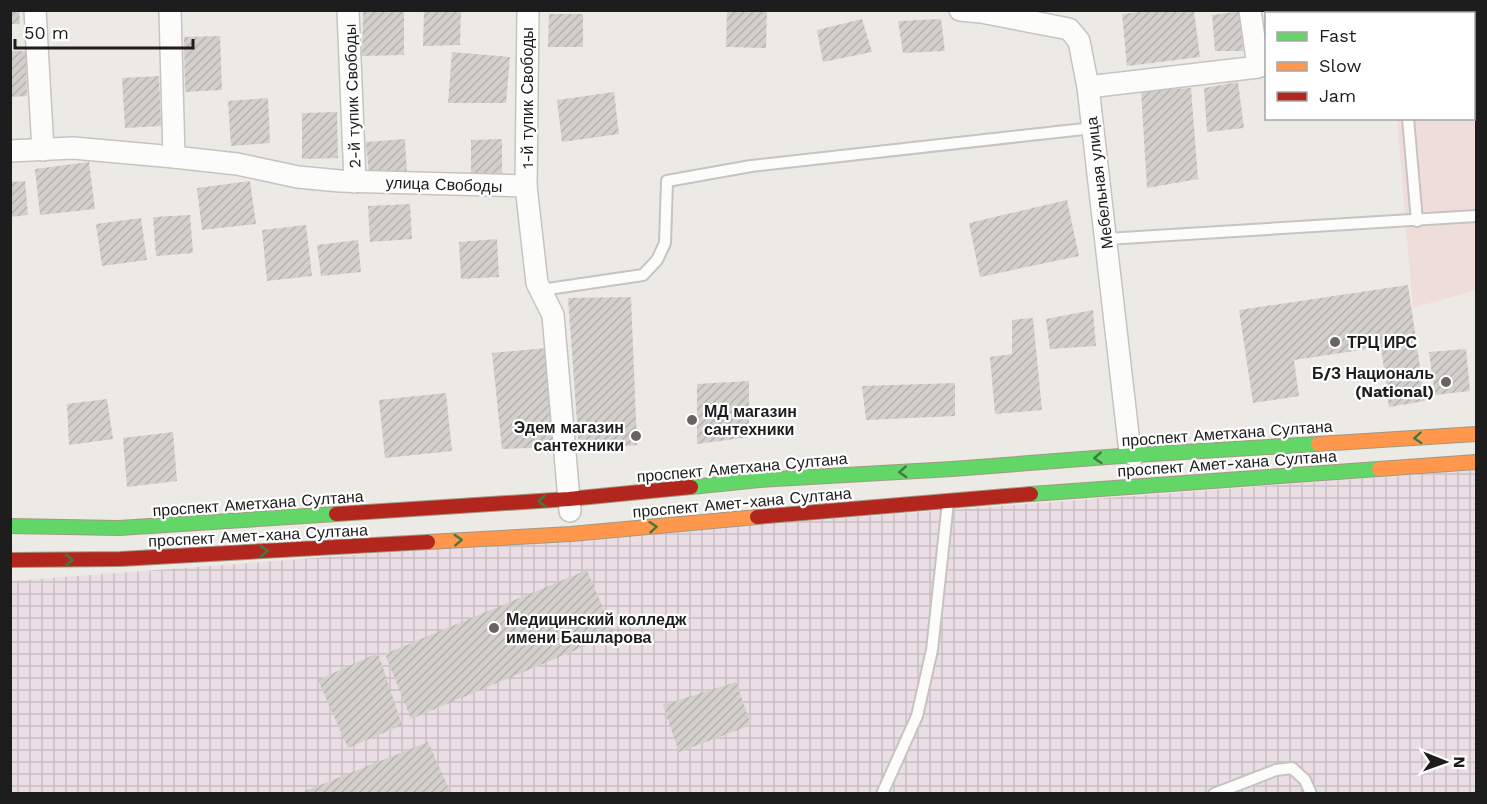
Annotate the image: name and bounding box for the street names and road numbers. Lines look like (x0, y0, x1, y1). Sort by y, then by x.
street label: 2-й тупик Свободы (340, 23, 365, 168)
street label: 1-й тупик Свободы (518, 27, 537, 169)
street label: Мебельная улица (1082, 116, 1117, 250)
street label: улица Свободы (385, 173, 503, 196)
street label: проспект Аметхана Султана (1121, 417, 1333, 450)
street label: проспект Амет-хана Султана (1117, 446, 1337, 481)
street label: проспект Аметхана Султана (636, 449, 848, 486)
street label: проспект Амет-хана Султана (632, 483, 852, 522)
street label: проспект Аметхана Султана (152, 487, 364, 520)
street label: проспект Амет-хана Султана (148, 520, 368, 551)

